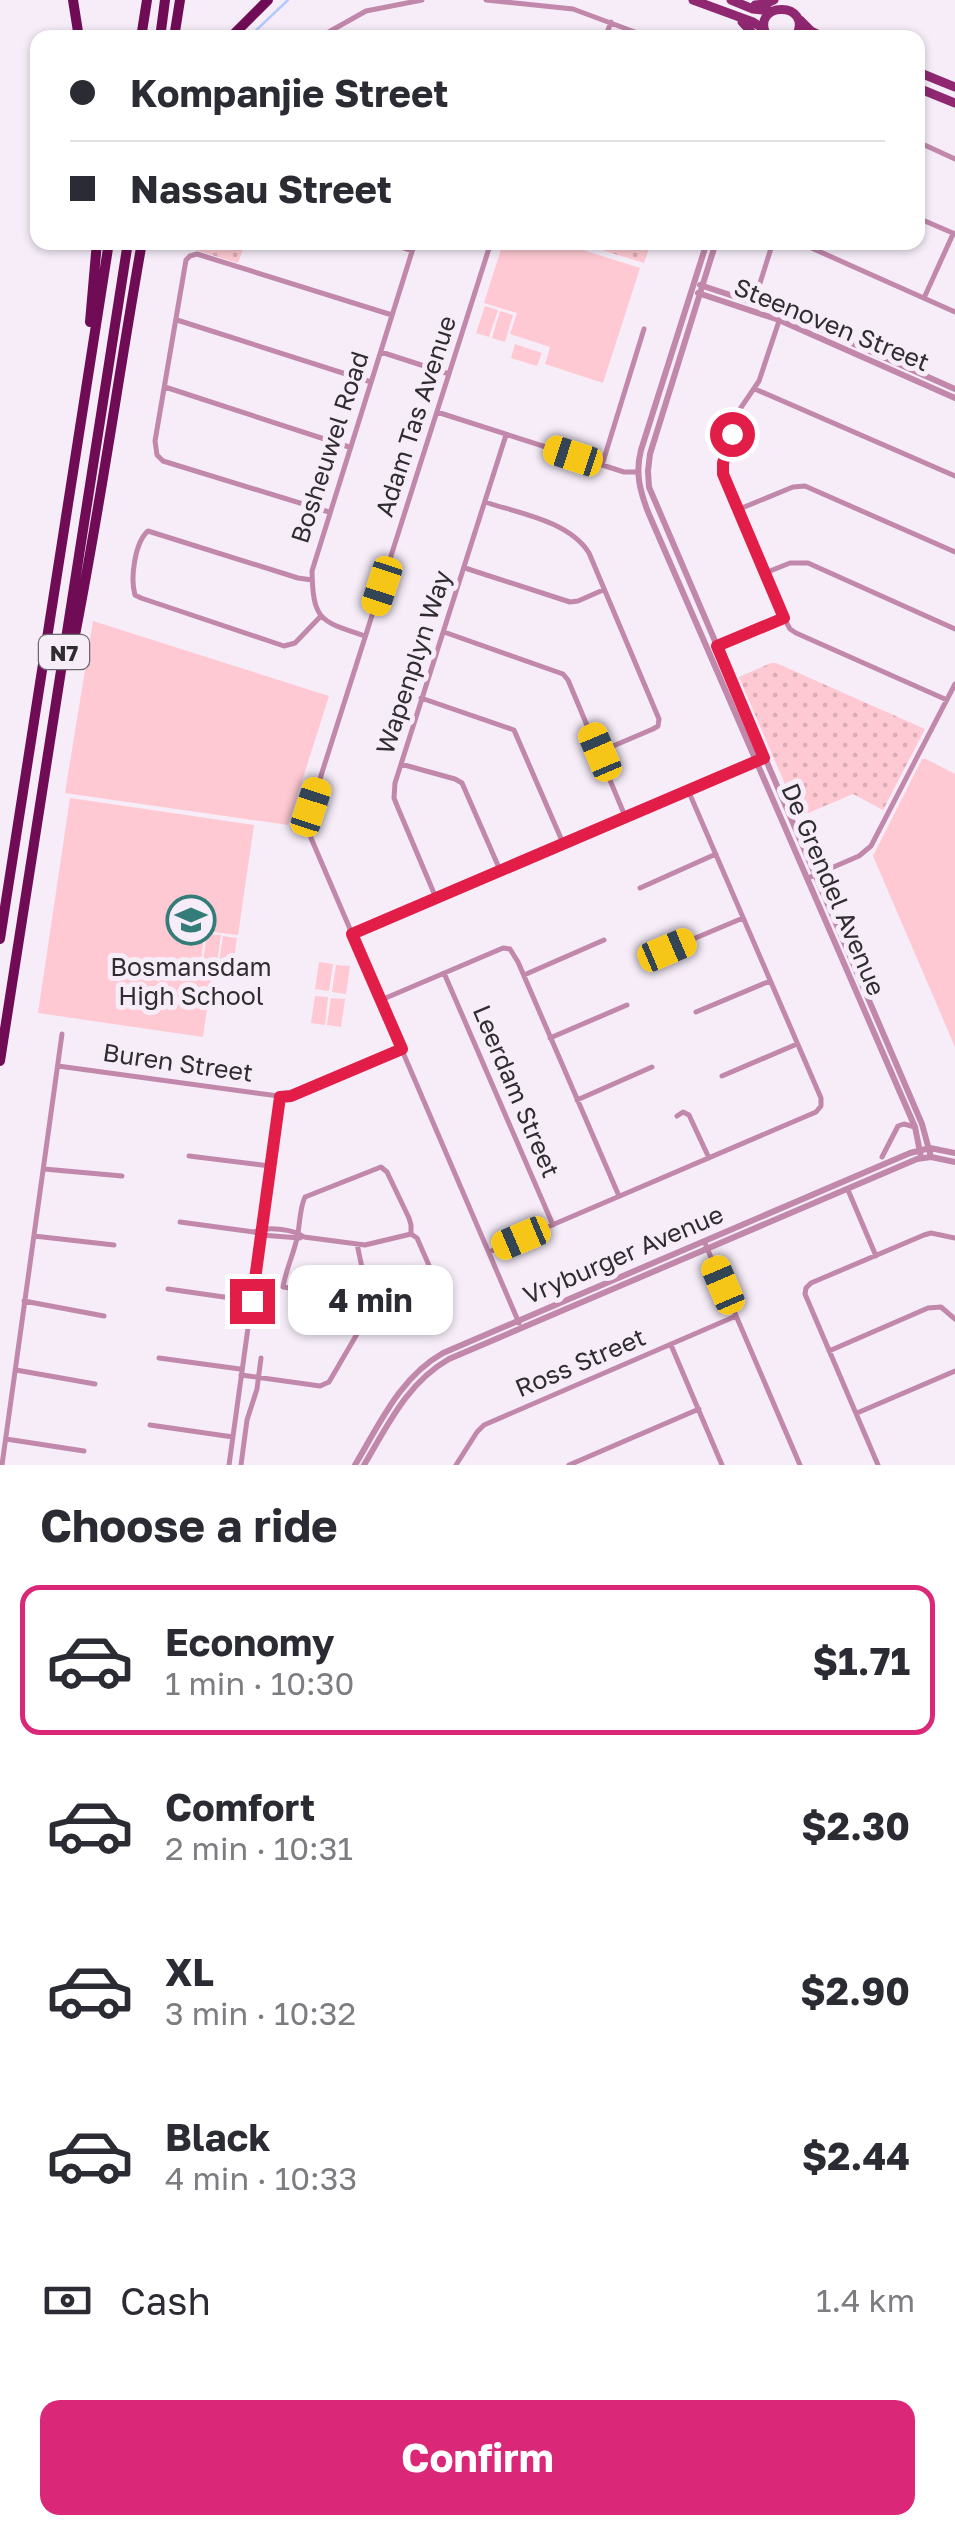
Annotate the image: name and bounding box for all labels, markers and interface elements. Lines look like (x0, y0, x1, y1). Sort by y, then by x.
text: Kompanjie Street (130, 70, 448, 115)
text: Nassau Street (130, 166, 392, 211)
street label: Steenoven Street (730, 271, 934, 377)
street label: Adam Tas Avenue (368, 312, 462, 520)
street label: Bosheuwel Road (283, 347, 375, 547)
route start (710, 412, 755, 457)
car (540, 432, 606, 480)
car (358, 553, 406, 619)
street label: Wapenplyn Way (369, 566, 457, 758)
road number: N7 (39, 635, 89, 669)
car (574, 719, 626, 785)
car (287, 774, 335, 840)
street label: De Grendel Avenue (775, 778, 893, 1000)
school or university icon: Bosmansdam High School (165, 894, 217, 946)
car (634, 924, 700, 976)
place label: Bosmansdam High School (110, 951, 272, 1011)
street label: Leerdam Street (467, 1000, 567, 1182)
street label: Buren Street (101, 1036, 255, 1088)
street label: Vryburger Avenue (518, 1198, 728, 1310)
car (488, 1212, 554, 1264)
car (697, 1252, 749, 1318)
callout: 4 min (287, 1266, 452, 1336)
route end (230, 1279, 275, 1324)
text: 4 min (328, 1281, 413, 1319)
street label: Ross Street (510, 1321, 650, 1403)
text: Choose a ride (40, 1498, 338, 1552)
icon: car (45, 1615, 135, 1705)
text: Economy (165, 1619, 334, 1664)
text: $1.71 (813, 1638, 910, 1683)
text: 1 min · 10:30 (165, 1664, 354, 1702)
icon: car (45, 1780, 135, 1870)
text: Comfort (165, 1784, 315, 1829)
text: $2.30 (801, 1803, 910, 1848)
text: 2 min · 10:31 (165, 1829, 353, 1867)
icon: car (45, 1945, 135, 2035)
text: XL (165, 1949, 214, 1994)
text: $2.90 (800, 1968, 910, 2013)
text: 3 min · 10:32 (165, 1994, 356, 2032)
icon: car (45, 2110, 135, 2200)
text: Black (165, 2114, 270, 2159)
text: $2.44 (802, 2133, 910, 2178)
text: 4 min · 10:33 (165, 2159, 357, 2197)
icon: cash (40, 2273, 95, 2328)
text: Cash (120, 2278, 211, 2323)
text: 1.4 km (816, 2281, 915, 2319)
button: Confirm (40, 2400, 915, 2515)

